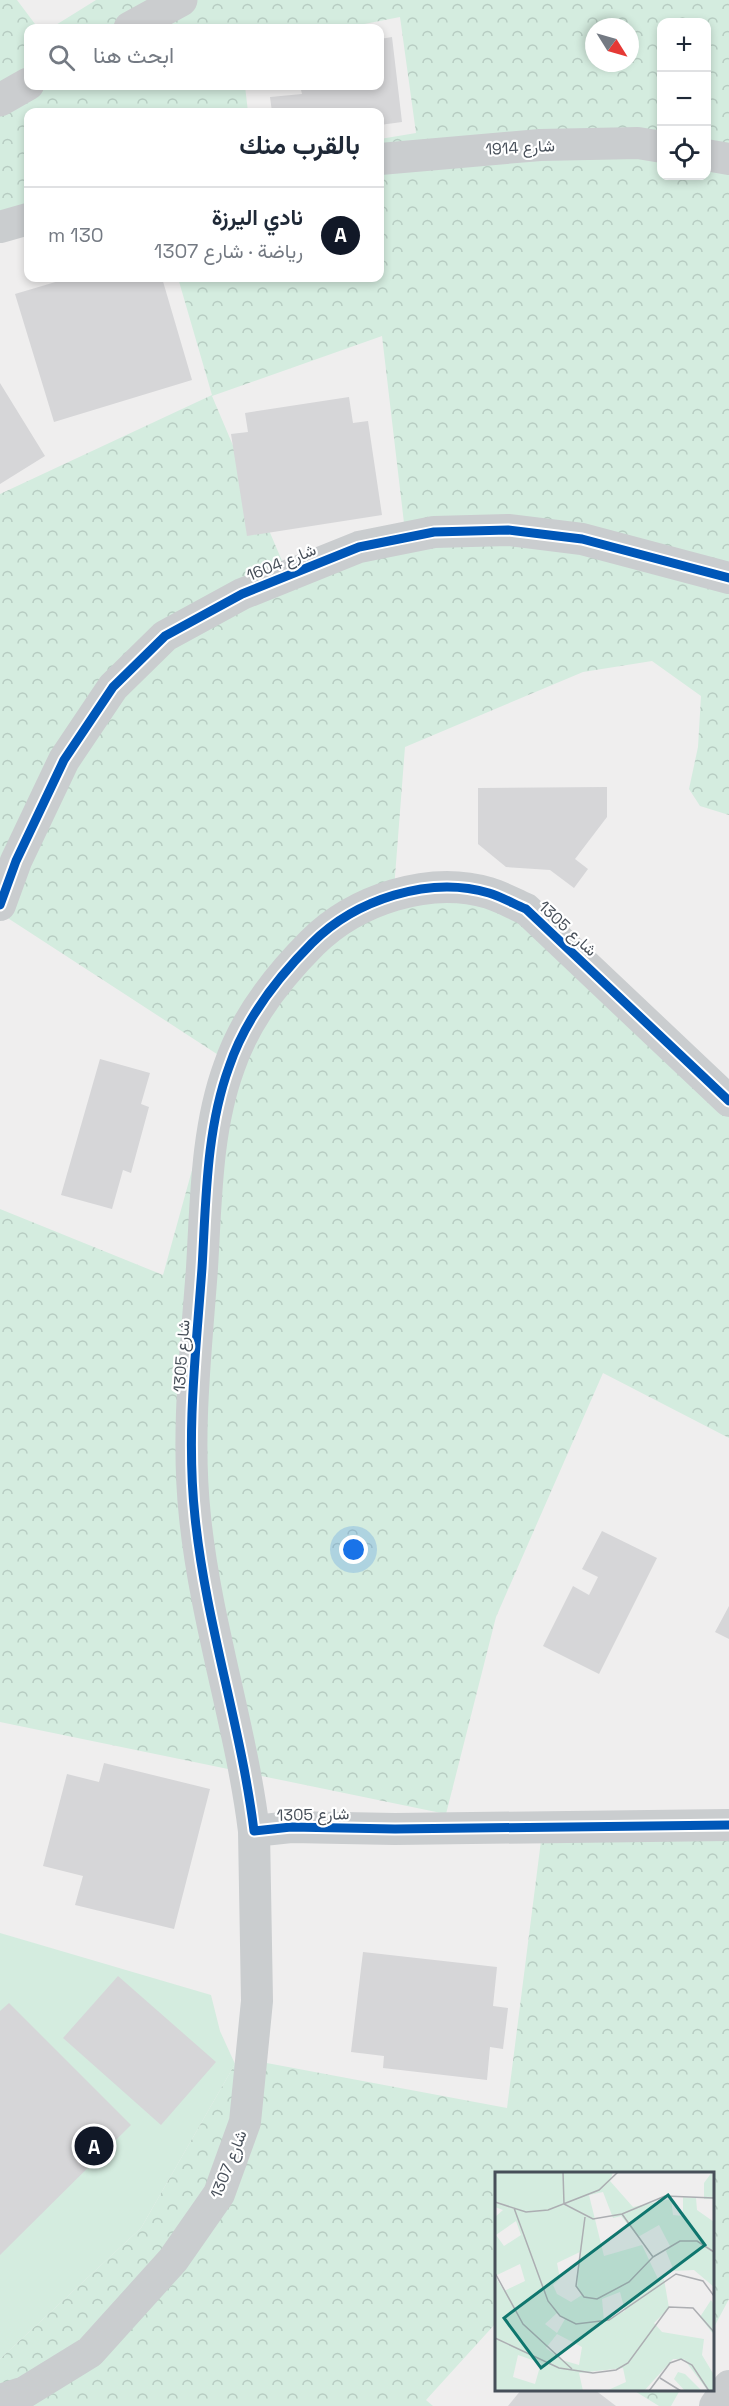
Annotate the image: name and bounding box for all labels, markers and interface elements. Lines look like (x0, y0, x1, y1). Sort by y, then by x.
north arrow (585, 18, 639, 72)
map controls (657, 18, 711, 180)
button: + (657, 18, 711, 72)
search box (24, 24, 384, 90)
icon: search (45, 41, 78, 74)
text: ابحث هنا (93, 41, 174, 69)
button: − (657, 72, 711, 126)
button: locate (657, 126, 711, 180)
text: بالقرب منك (239, 128, 360, 162)
street label: شارع 1914 (485, 135, 555, 161)
text: نادي اليرزة (212, 203, 303, 231)
text: 130 m (48, 222, 104, 248)
text: A (334, 222, 347, 248)
text: رياضة · شارع 1307 (154, 238, 303, 264)
street label: شارع 1604 (243, 539, 319, 587)
street label: شارع 1305 (533, 896, 601, 961)
street label: شارع 1305 (168, 1319, 195, 1393)
your location (339, 1535, 368, 1564)
street label: شارع 1305 (277, 1803, 349, 1827)
pin: A (74, 2124, 113, 2168)
street label: شارع 1307 (205, 2127, 253, 2202)
inset map (495, 2172, 714, 2391)

